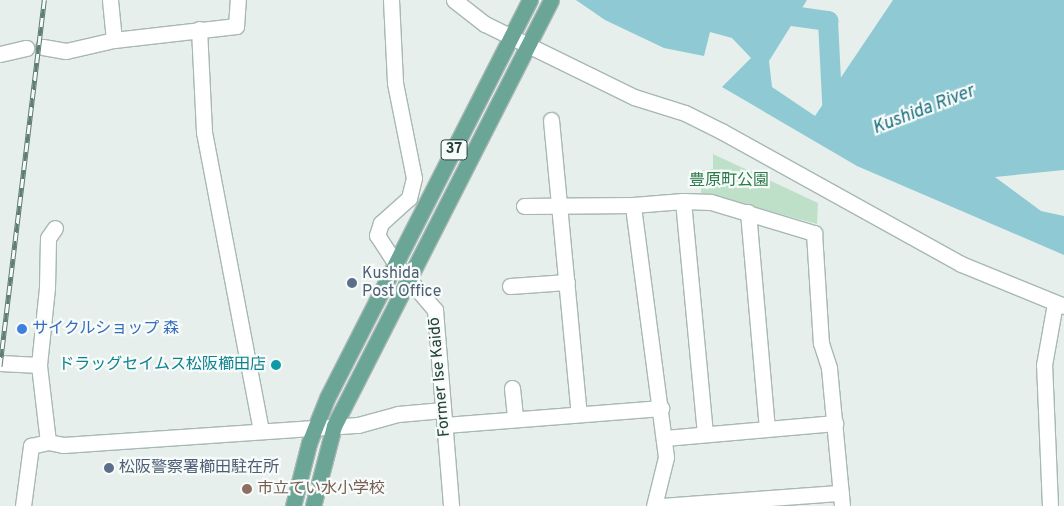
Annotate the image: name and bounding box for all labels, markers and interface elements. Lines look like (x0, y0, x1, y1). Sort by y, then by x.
water label: Kushida River (870, 82, 978, 140)
road number: 37 (440, 138, 468, 162)
park label: 豊原町公園 (689, 171, 769, 191)
place label: Kushida Post Office (362, 264, 441, 302)
marker: Kushida Post Office (346, 277, 358, 289)
street label: Former Ise Kaidō (425, 316, 455, 438)
place label: サイクルショップ 森 (32, 319, 180, 339)
marker: サイクルショップ 森 (16, 323, 28, 335)
place label: ドラッグセイムス松阪櫛田店 (58, 355, 266, 375)
marker: ドラッグセイムス松阪櫛田店 (270, 359, 282, 371)
place label: 松阪警察署櫛田駐在所 (119, 458, 279, 478)
marker: 松阪警察署櫛田駐在所 (103, 462, 115, 474)
place label: 市立てい水小学校 (257, 479, 385, 499)
marker: 市立てい水小学校 (241, 483, 253, 495)

